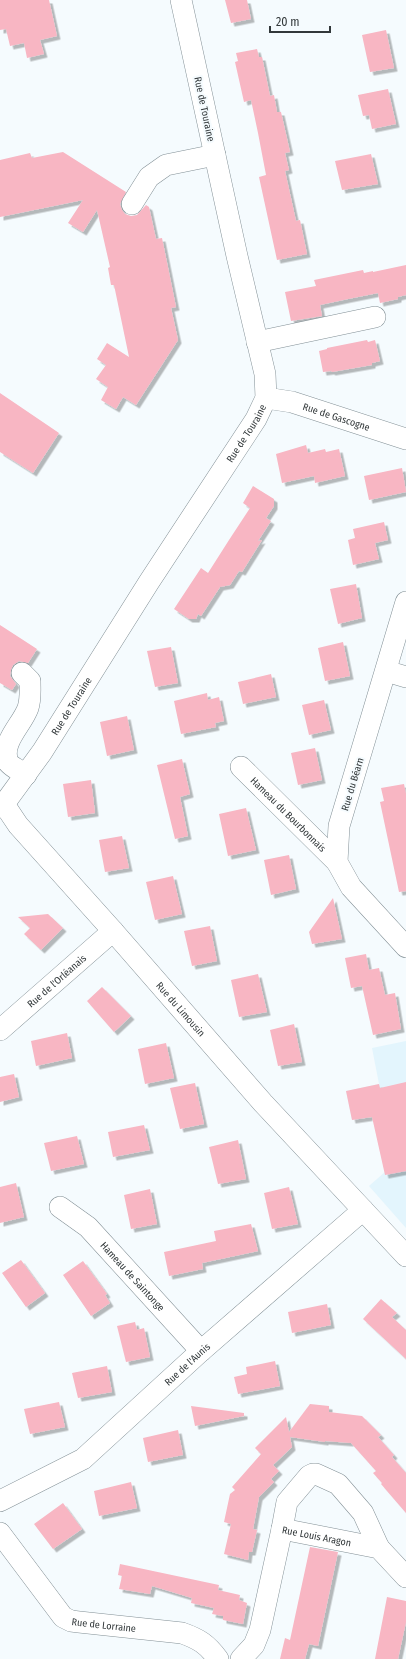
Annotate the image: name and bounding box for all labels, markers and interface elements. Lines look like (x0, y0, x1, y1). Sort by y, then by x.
scale bar (270, 8, 330, 34)
text: 20 m (276, 15, 300, 29)
street label: Rue de Touraine (191, 76, 217, 143)
street label: Rue de Gascogne (301, 401, 371, 434)
street label: Rue de Touraine (224, 403, 269, 465)
street label: Rue de Touraine (49, 675, 95, 738)
street label: Rue du Béarn (339, 756, 367, 812)
street label: Hameau du Bourbonnais (248, 775, 328, 855)
street label: Rue de l'Orléanais (25, 952, 89, 1010)
street label: Rue du Limousin (153, 980, 207, 1039)
street label: Hameau de Saintonge (98, 1240, 167, 1314)
street label: Rue de l'Aunis (162, 1341, 213, 1388)
street label: Rue Louis Aragon (281, 1524, 352, 1549)
street label: Rue de Lorraine (71, 1616, 137, 1635)

